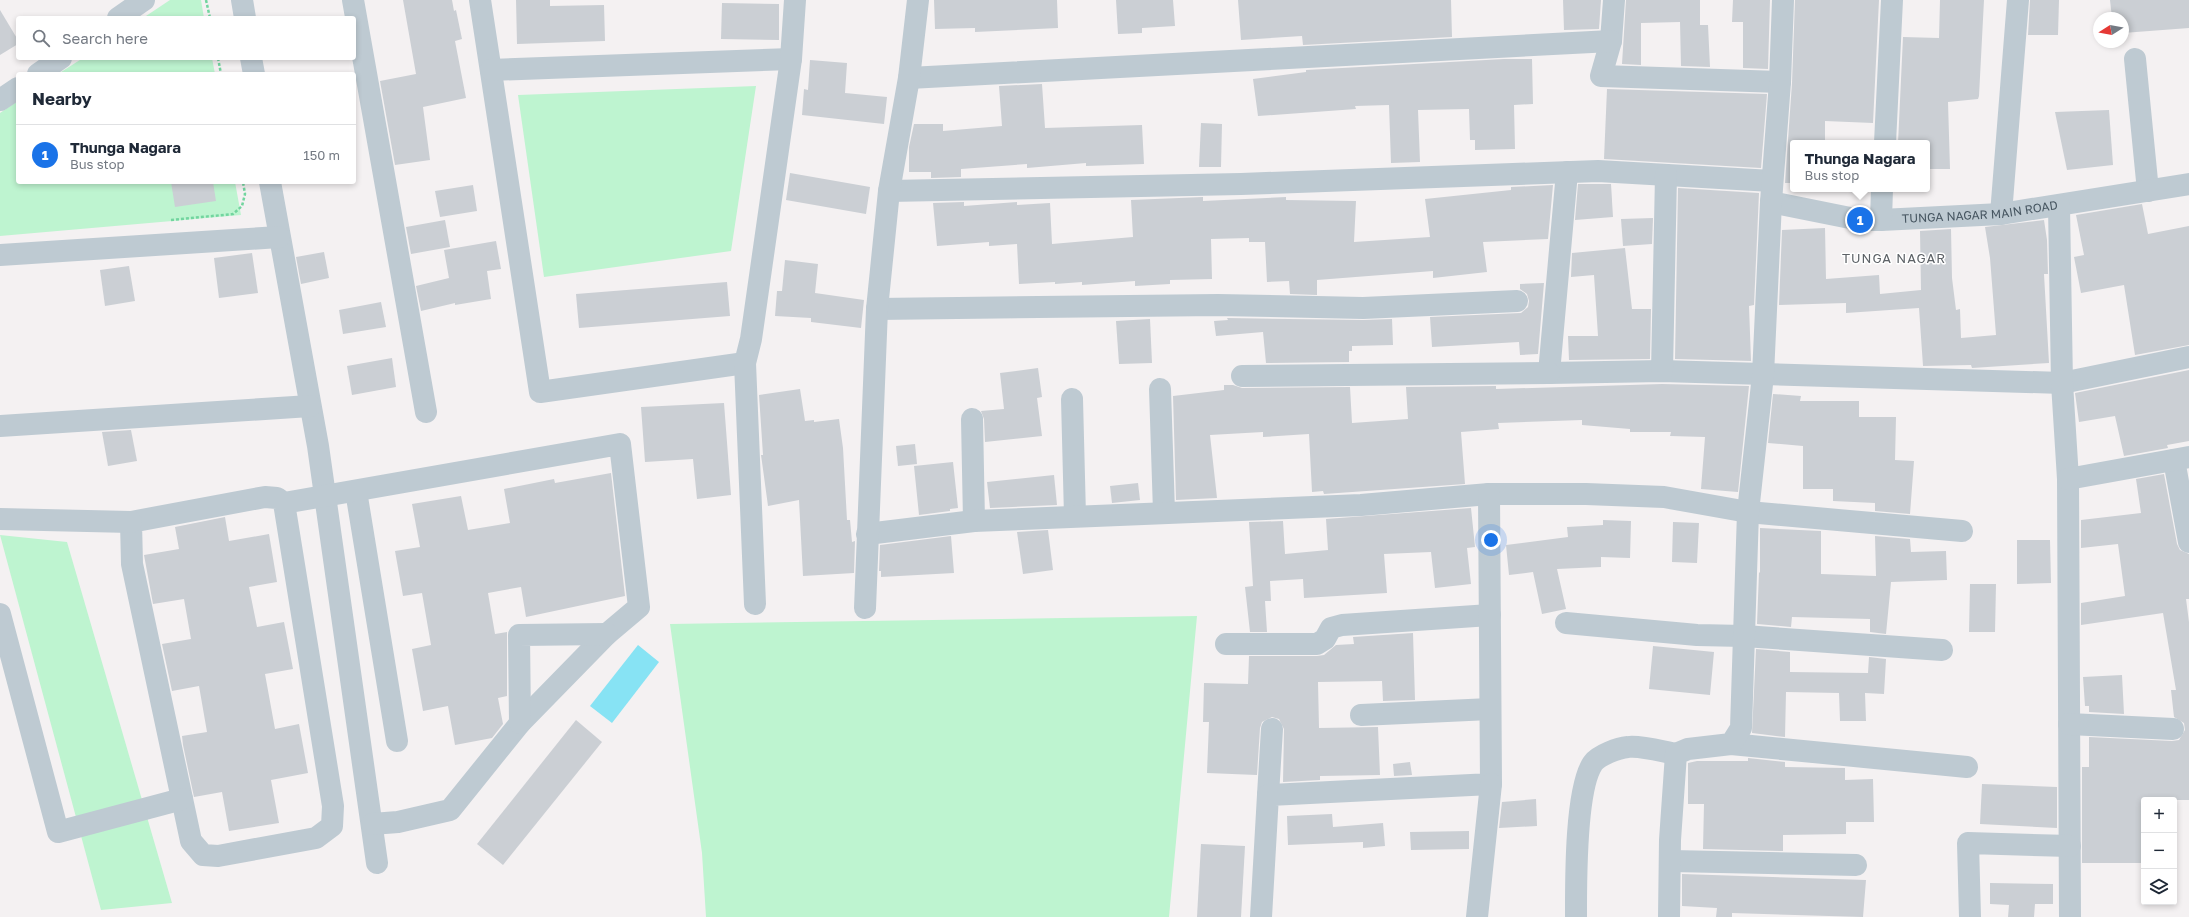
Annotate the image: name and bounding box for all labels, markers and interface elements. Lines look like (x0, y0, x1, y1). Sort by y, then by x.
north arrow (2093, 12, 2129, 48)
search box (16, 16, 356, 60)
icon: search (30, 27, 52, 49)
text: Search here (62, 29, 148, 47)
text: Nearby (32, 88, 92, 109)
text: Thunga Nagara (70, 138, 181, 156)
popup (1790, 140, 1930, 192)
text: 1 (42, 147, 48, 163)
text: 150 m (303, 147, 340, 163)
text: Thunga Nagara (1805, 149, 1915, 167)
text: Bus stop (70, 156, 125, 172)
text: Bus stop (1805, 167, 1859, 183)
street label: TUNGA NAGAR MAIN ROAD (1901, 197, 2059, 226)
pin: 1 (1847, 205, 1873, 235)
district label: TUNGA NAGAR (1842, 250, 1946, 266)
your location (1481, 530, 1501, 550)
map controls (2141, 797, 2177, 905)
button: + (2141, 797, 2177, 833)
button: − (2141, 833, 2177, 869)
button: layers (2141, 869, 2177, 905)

